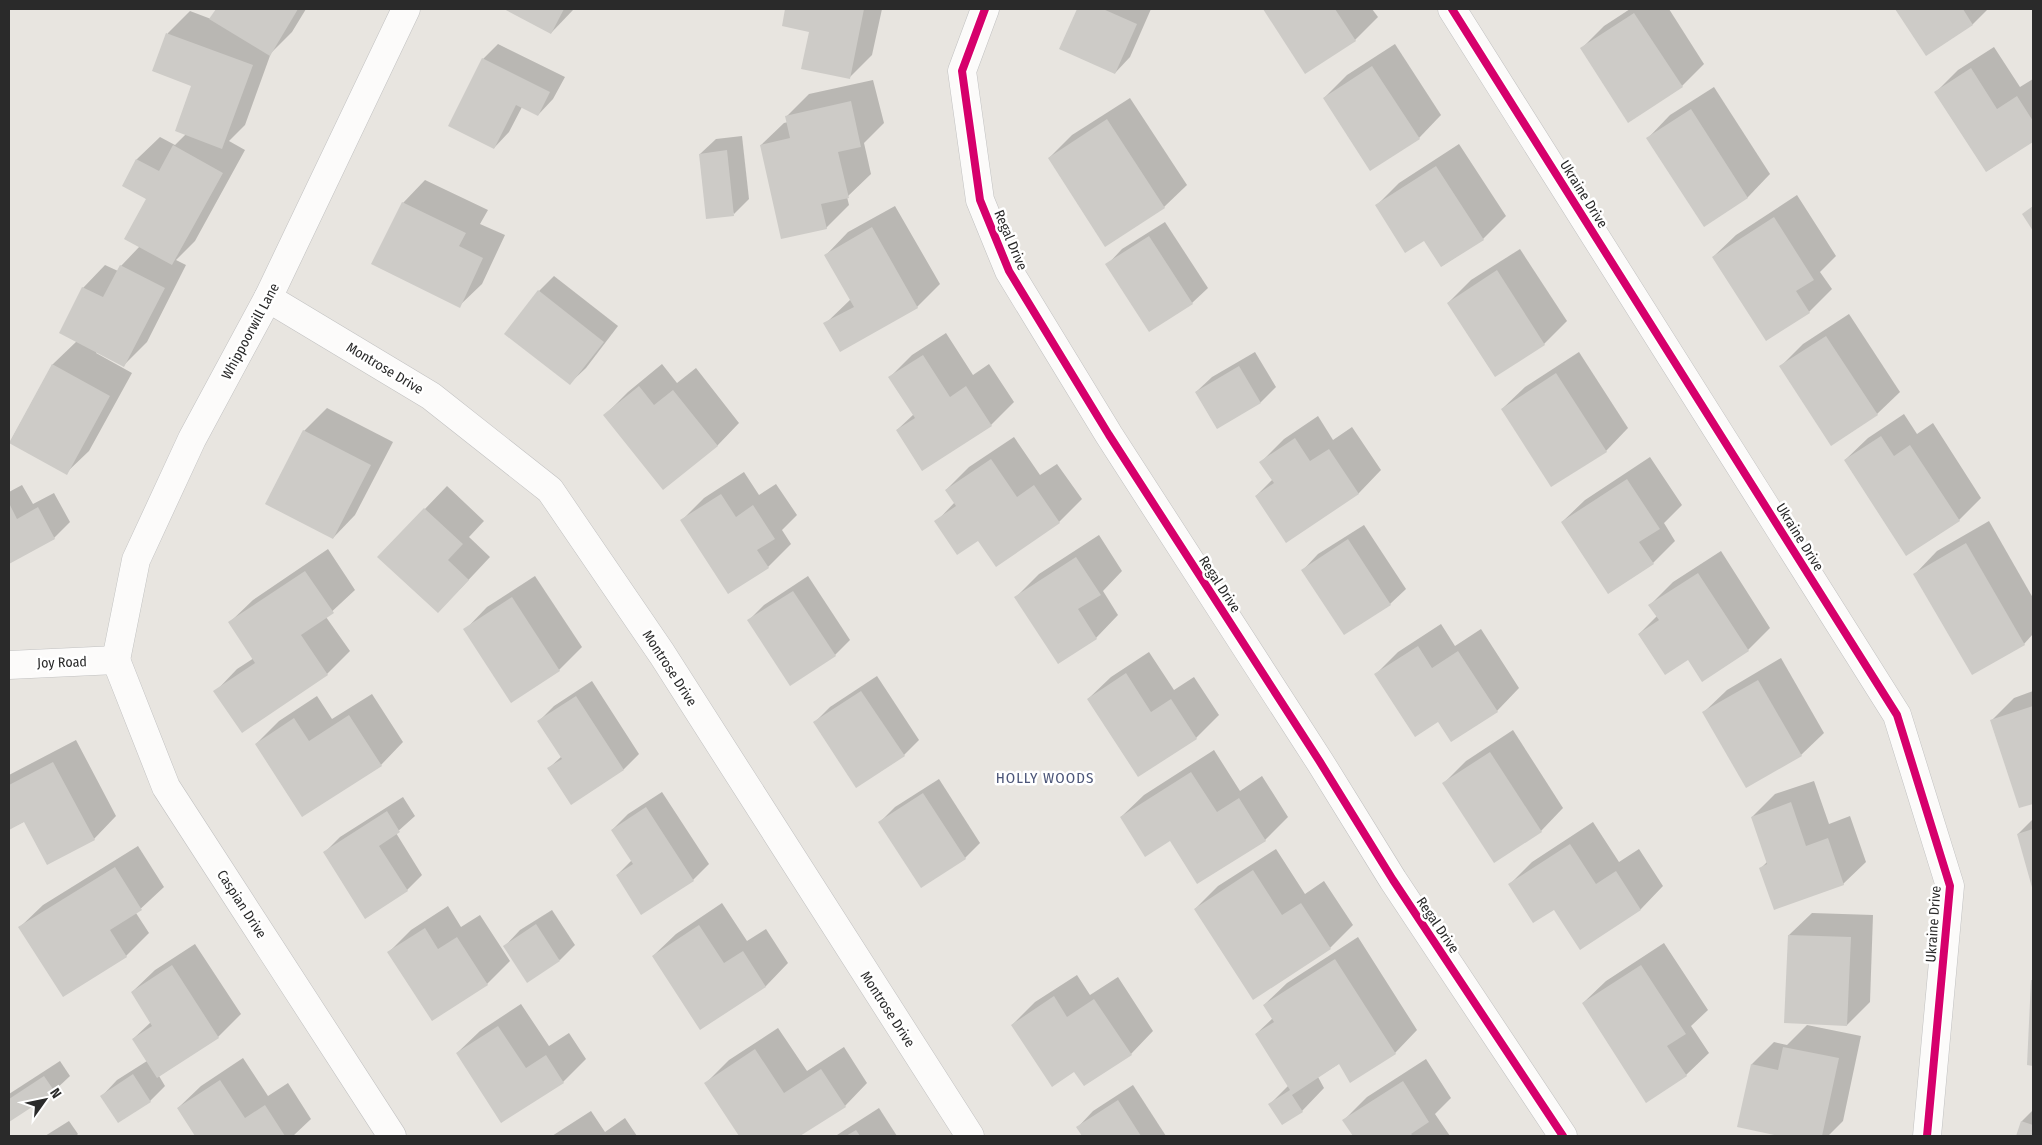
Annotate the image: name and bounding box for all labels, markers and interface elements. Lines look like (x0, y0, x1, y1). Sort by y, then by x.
street label: Ukraine Drive (1556, 157, 1611, 231)
street label: Regal Drive (990, 207, 1031, 273)
street label: Whippoorwill Lane (218, 280, 283, 382)
street label: Montrose Drive (343, 339, 426, 398)
street label: Ukraine Drive (1772, 500, 1827, 574)
street label: Regal Drive (1195, 553, 1244, 616)
street label: Montrose Drive (639, 627, 700, 709)
street label: Joy Road (37, 653, 87, 672)
district label: HOLLY WOODS (996, 769, 1094, 787)
street label: Caspian Drive (213, 867, 270, 942)
street label: Ukraine Drive (1922, 885, 1945, 963)
street label: Regal Drive (1413, 894, 1463, 957)
street label: Montrose Drive (857, 968, 918, 1050)
north arrow (20, 1075, 70, 1125)
text: N (46, 1085, 65, 1101)

